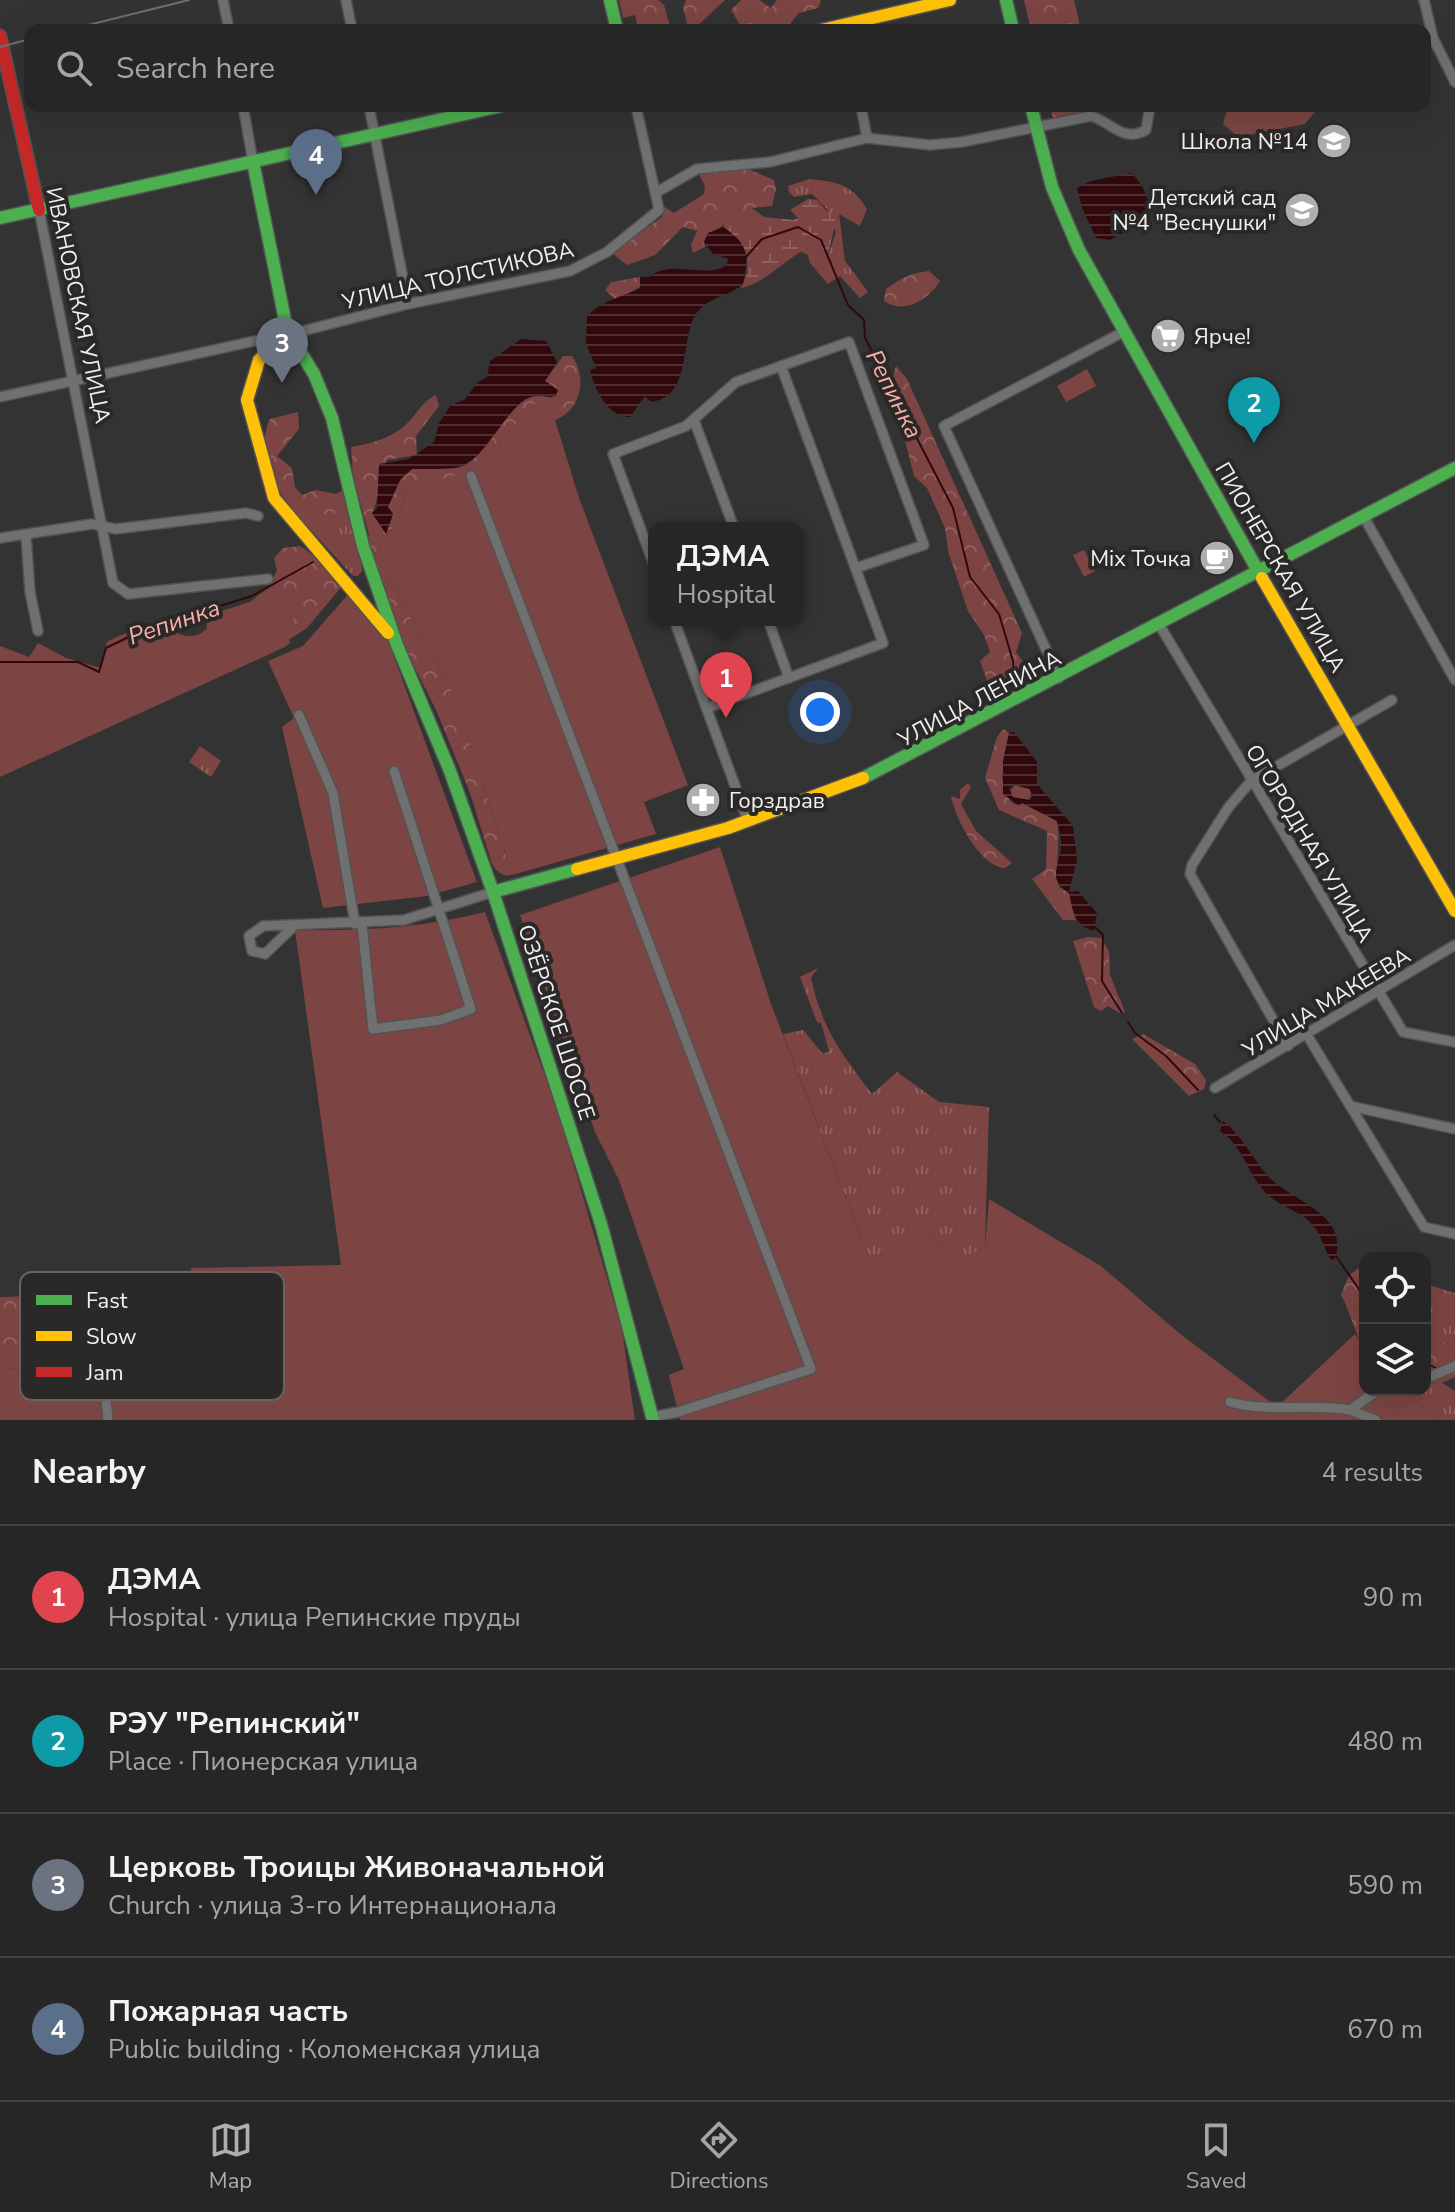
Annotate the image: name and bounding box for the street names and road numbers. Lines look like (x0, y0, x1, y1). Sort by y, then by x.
street label: ИВАНОВСКАЯ УЛИЦА (38, 184, 118, 426)
street label: УЛИЦА ТОЛСТИКОВА (338, 235, 577, 317)
street label: ПИОНЕРСКАЯ УЛИЦА (1208, 457, 1353, 678)
street label: УЛИЦА ЛЕНИНА (892, 643, 1066, 755)
street label: ОГОРОДНАЯ УЛИЦА (1238, 739, 1380, 948)
street label: ОЗЁРСКОЕ ШОССЕ (510, 921, 602, 1124)
street label: УЛИЦА МАКЕЕВА (1236, 941, 1416, 1065)

